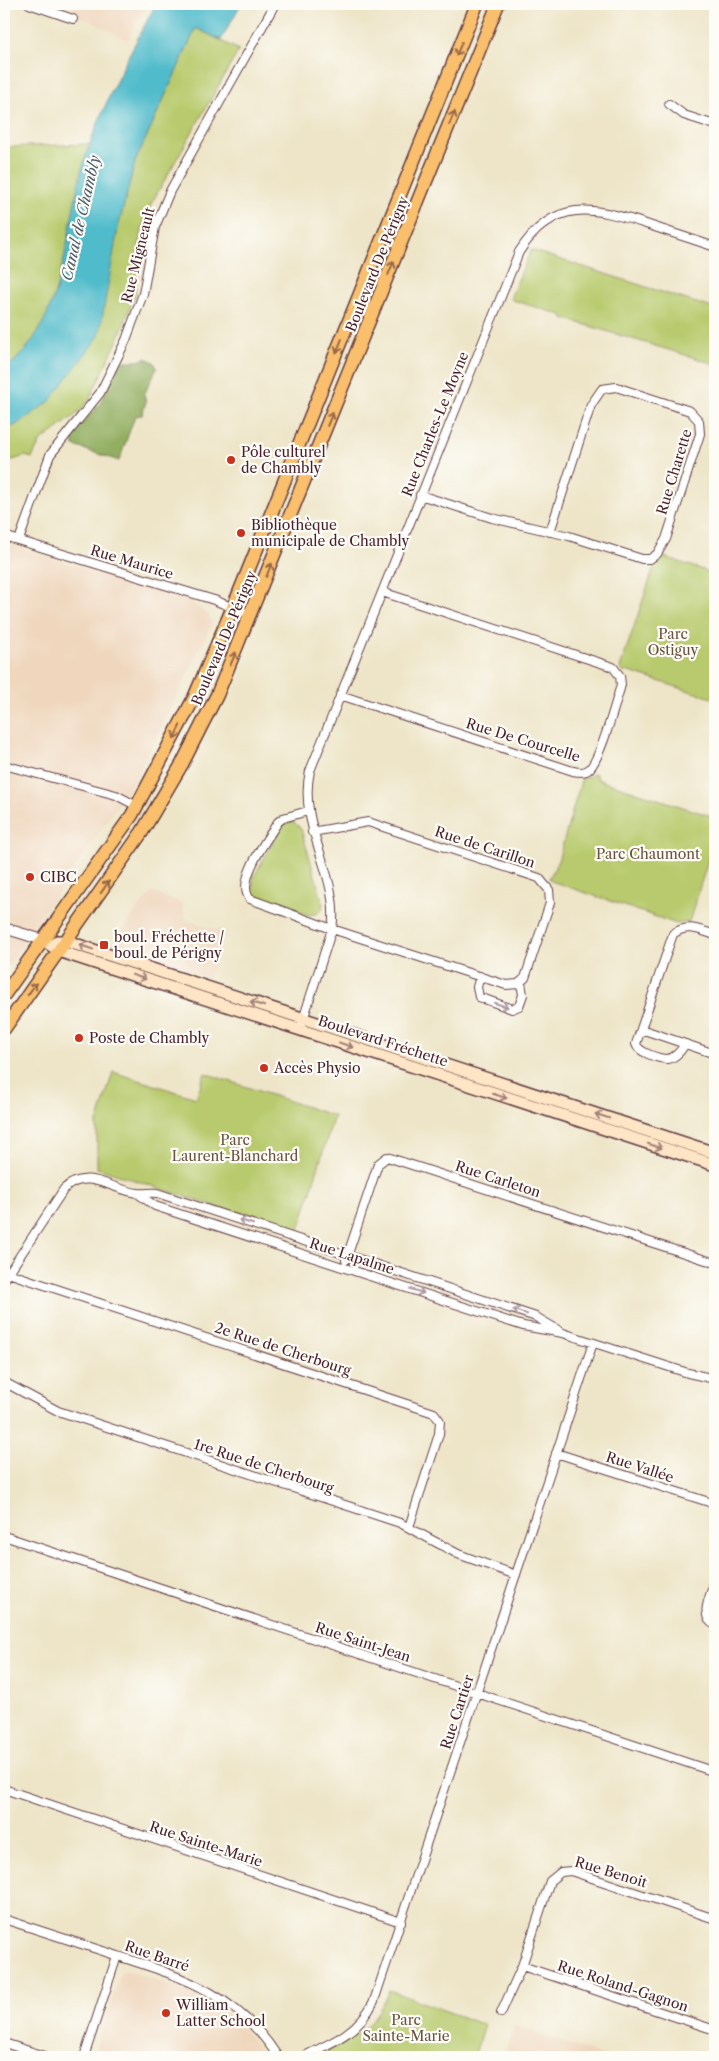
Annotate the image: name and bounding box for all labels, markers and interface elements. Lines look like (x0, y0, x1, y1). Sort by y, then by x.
one-way arrow (454, 41, 463, 56)
one-way arrow (448, 111, 457, 126)
water label: Canal de Chambly (57, 153, 104, 282)
street label: Boulevard De Périgny (342, 193, 413, 334)
street label: Rue Migneault (117, 205, 159, 305)
one-way arrow (387, 261, 396, 276)
one-way arrow (334, 337, 343, 353)
street label: Rue Charles-Le Moyne (398, 349, 472, 499)
one-way arrow (326, 412, 335, 427)
street label: Rue Charette (652, 427, 696, 517)
place label: Pôle culturel de Chambly (241, 443, 326, 477)
marker: Pôle culturel de Chambly (225, 454, 237, 466)
place label: Bibliothèque municipale de Chambly (251, 516, 410, 550)
marker: Bibliothèque municipale de Chambly (235, 527, 247, 539)
street label: Rue Maurice (88, 541, 176, 583)
one-way arrow (265, 563, 275, 578)
street label: Boulevard De Périgny (187, 568, 261, 708)
park label: Parc Ostiguy (648, 625, 698, 659)
one-way arrow (229, 652, 238, 667)
street label: Rue De Courcelle (464, 714, 582, 766)
one-way arrow (172, 724, 182, 739)
street label: Rue de Carillon (433, 822, 538, 872)
park label: Parc Chaumont (596, 845, 700, 863)
place label: CIBC (40, 868, 77, 886)
marker: CIBC (24, 871, 36, 883)
one-way arrow (100, 880, 110, 894)
place label: boul. Fréchette / boul. de Périgny (114, 928, 224, 962)
marker: boul. Fréchette / boul. de Périgny (98, 939, 110, 951)
one-way arrow (78, 942, 94, 952)
one-way arrow (130, 973, 146, 982)
one-way arrow (27, 982, 37, 996)
one-way arrow (249, 999, 265, 1008)
one-way arrow (492, 1001, 508, 1010)
street label: Boulevard Fréchette (316, 1011, 450, 1071)
place label: Poste de Chambly (89, 1029, 210, 1047)
marker: Poste de Chambly (73, 1032, 85, 1044)
one-way arrow (337, 1041, 353, 1050)
place label: Accès Physio (273, 1059, 361, 1077)
marker: Accès Physio (258, 1062, 270, 1074)
one-way arrow (492, 1092, 507, 1101)
one-way arrow (595, 1111, 611, 1121)
park label: Parc Laurent-Blanchard (172, 1131, 299, 1165)
one-way arrow (646, 1141, 662, 1151)
street label: Rue Carleton (453, 1157, 543, 1201)
one-way arrow (239, 1217, 255, 1227)
street label: Rue Lapalme (307, 1234, 397, 1278)
one-way arrow (409, 1287, 425, 1296)
one-way arrow (512, 1306, 528, 1316)
street label: 2e Rue de Cherbourg (213, 1318, 354, 1380)
street label: 1re Rue de Cherbourg (192, 1435, 337, 1497)
street label: Rue Vallée (604, 1448, 676, 1486)
street label: Rue Saint-Jean (313, 1618, 413, 1666)
street label: Rue Cartier (436, 1672, 478, 1752)
street label: Rue Sainte-Marie (147, 1817, 265, 1871)
street label: Rue Benoit (573, 1852, 649, 1892)
street label: Rue Barré (122, 1937, 192, 1975)
street label: Rue Roland-Gagnon (555, 1956, 691, 2016)
place label: William Latter School (175, 1996, 265, 2030)
marker: William Latter School (160, 2007, 172, 2019)
park label: Parc Sainte-Marie (362, 2011, 450, 2045)

